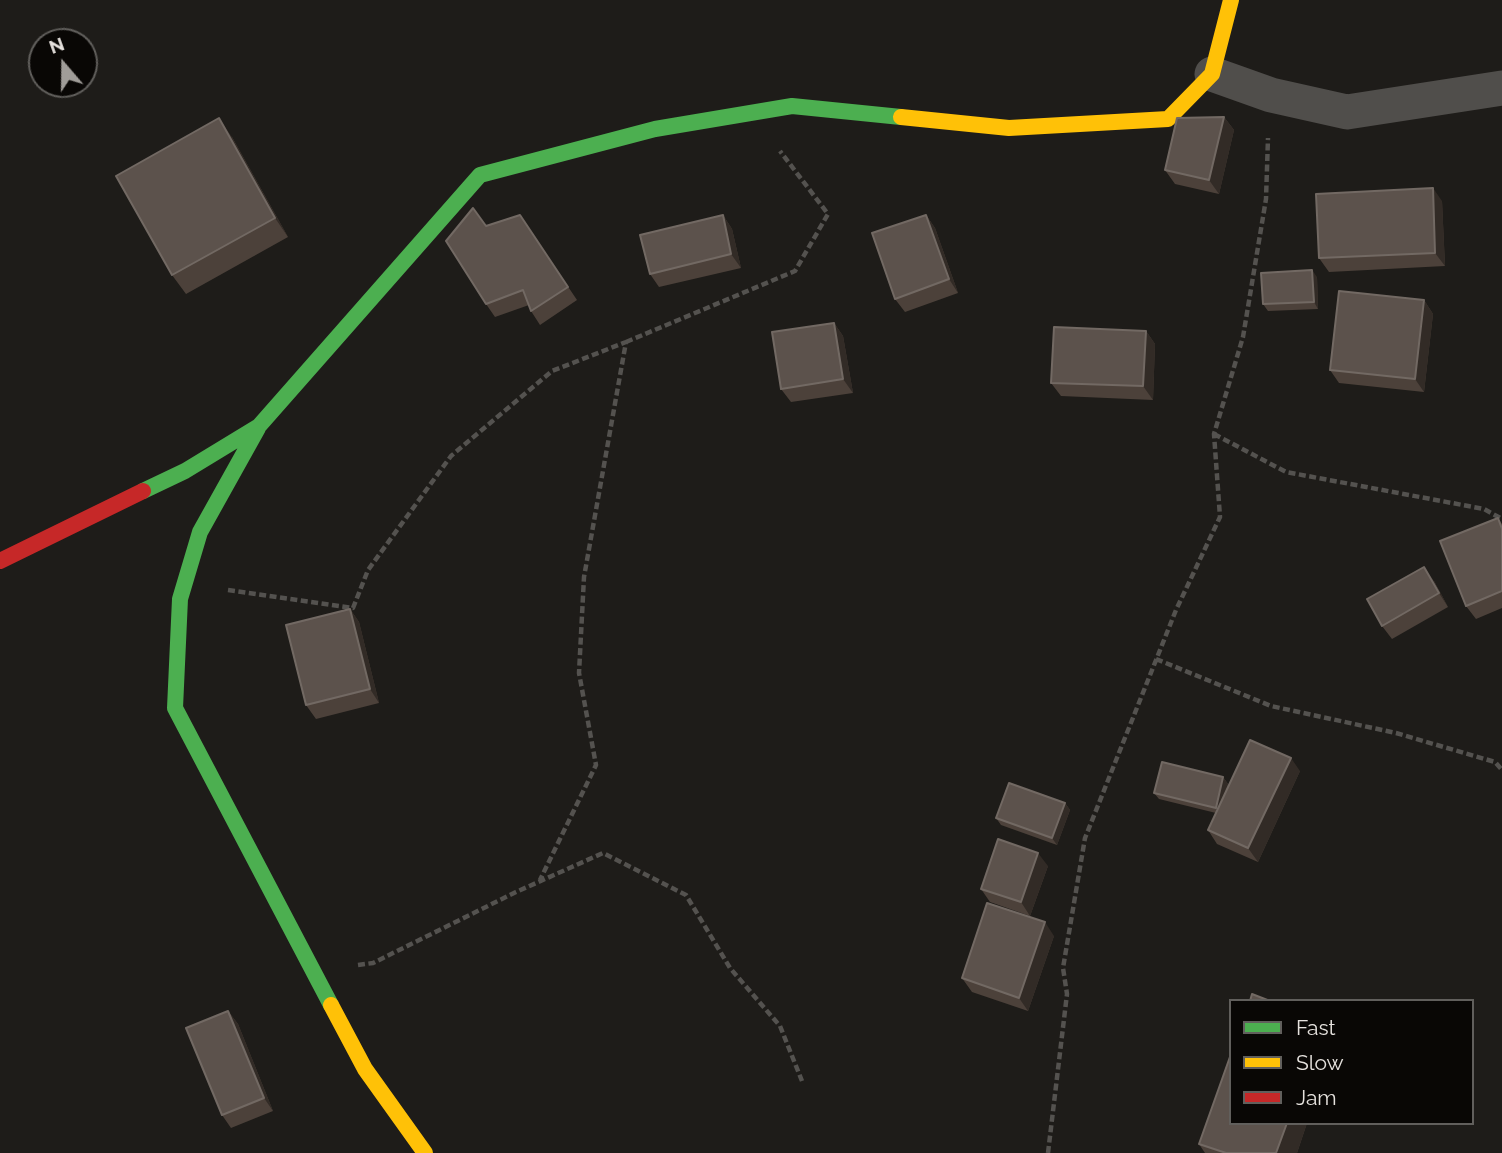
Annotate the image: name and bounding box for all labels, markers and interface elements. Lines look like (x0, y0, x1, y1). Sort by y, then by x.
north arrow (28, 28, 98, 98)
text: N (46, 32, 67, 58)
legend (1229, 999, 1474, 1125)
text: Fast (1296, 1015, 1336, 1040)
text: Slow (1296, 1050, 1344, 1075)
text: Jam (1296, 1085, 1337, 1110)

